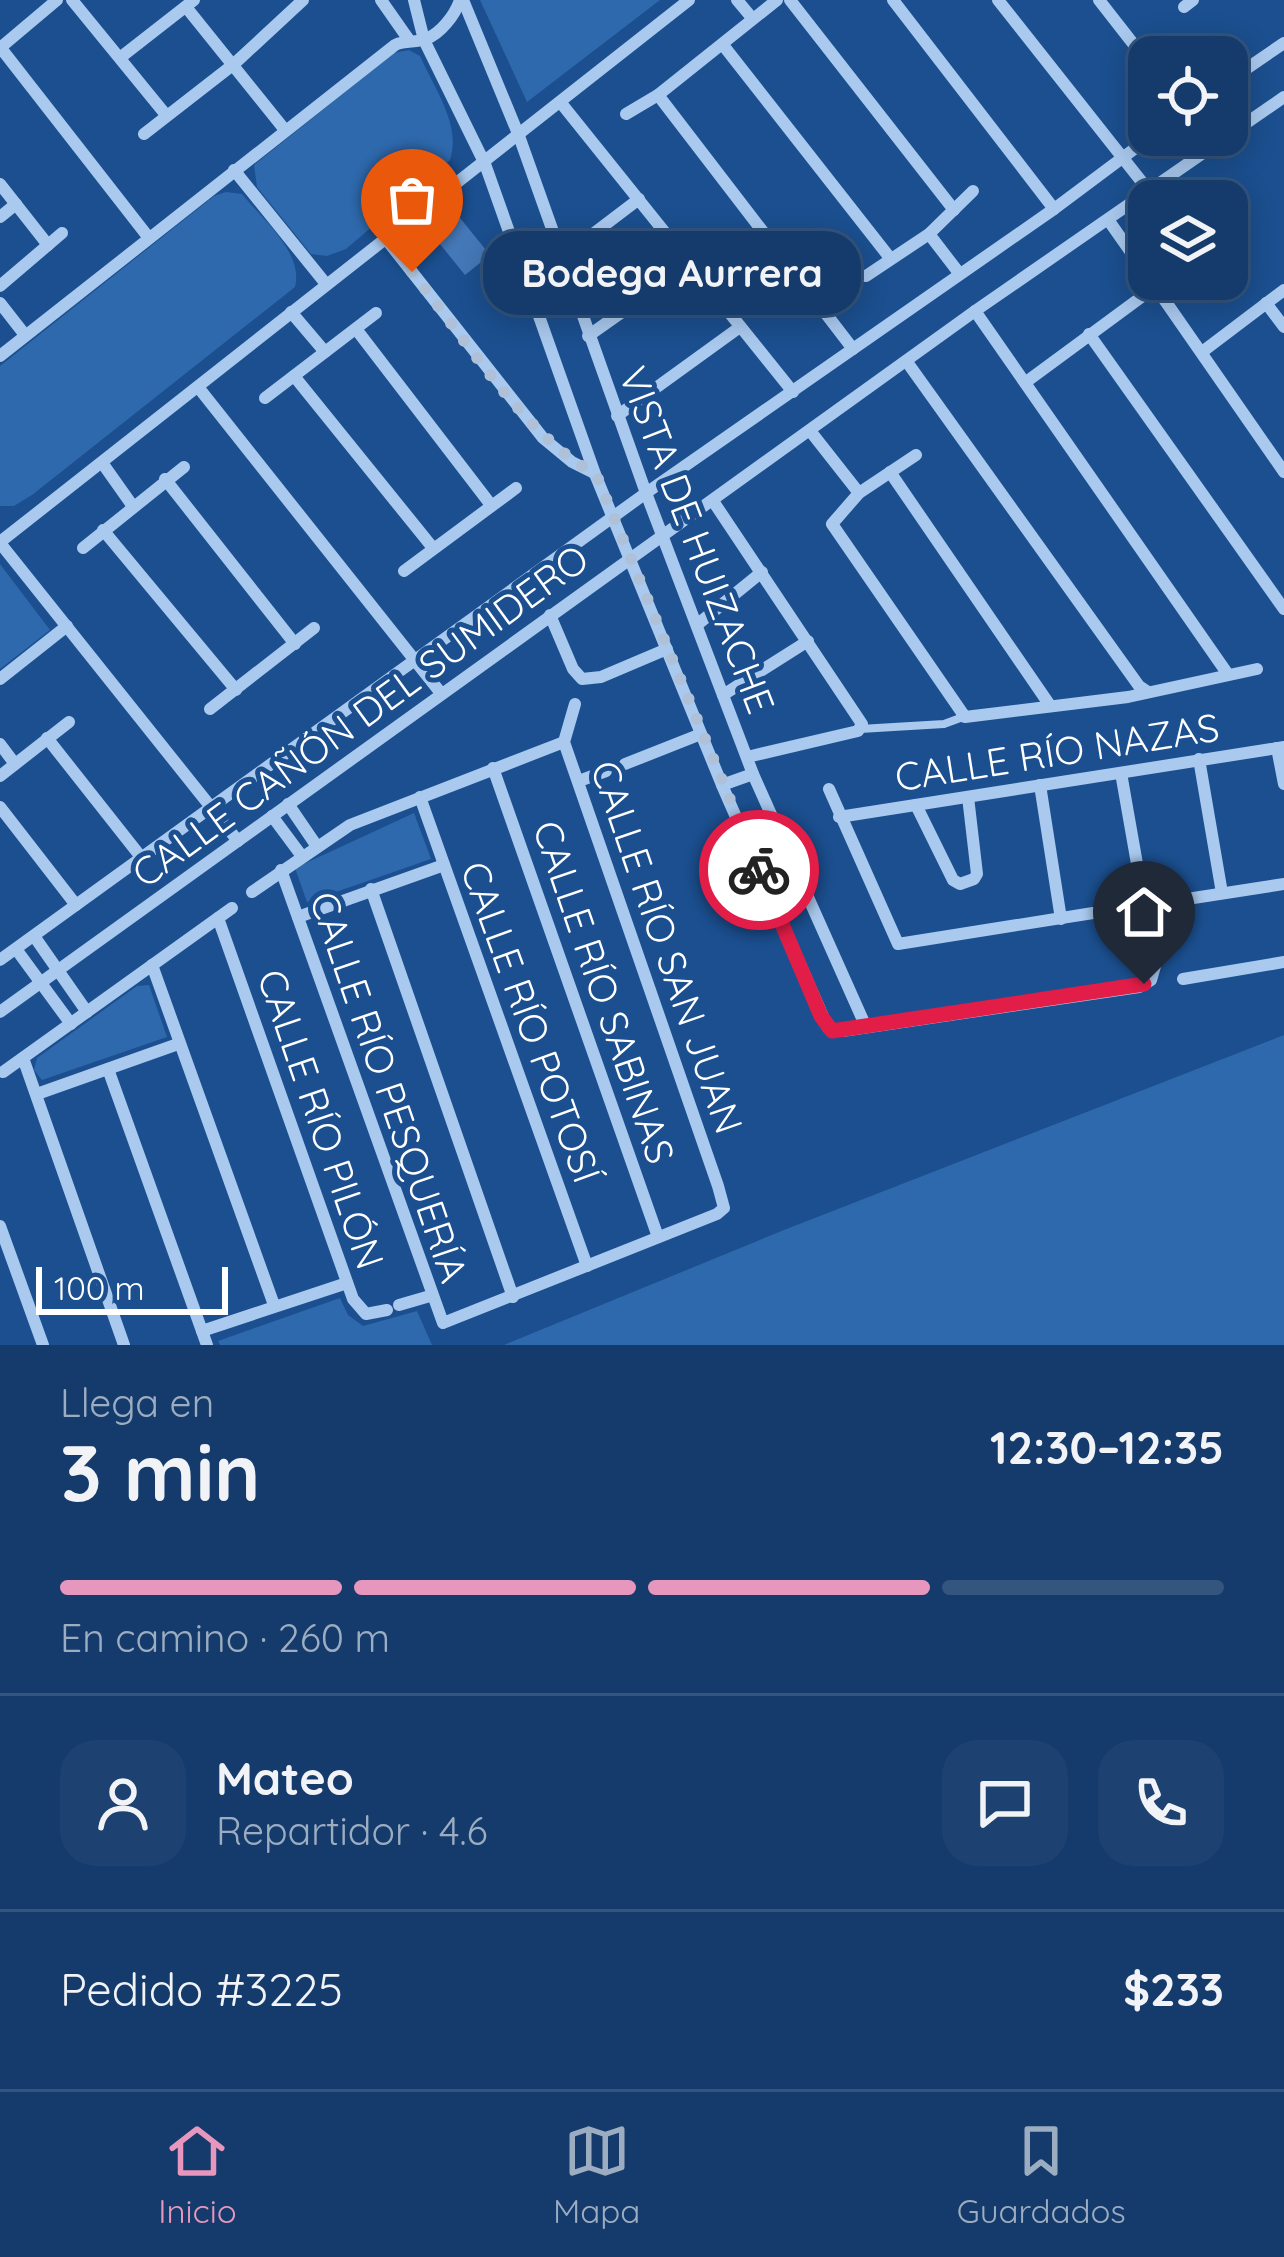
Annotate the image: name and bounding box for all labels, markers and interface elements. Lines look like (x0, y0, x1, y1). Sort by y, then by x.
map controls (1128, 36, 1248, 300)
button: locate (1128, 36, 1248, 156)
pin (361, 149, 463, 272)
icon: bag (379, 167, 445, 233)
button: layers (1128, 180, 1248, 300)
callout: Bodega Aurrera (484, 230, 862, 314)
text: Bodega Aurrera (521, 248, 823, 297)
street label: VISTA DE HUIZACHE (609, 360, 786, 720)
street label: CALLE CAÑÓN DEL SUMIDERO (122, 534, 597, 898)
street label: CALLE RÍO NAZAS (891, 702, 1222, 801)
street label: CALLE RÍO SAN JUAN (581, 754, 754, 1140)
courier (699, 810, 819, 930)
street label: CALLE RÍO SABINAS (523, 814, 686, 1170)
icon: bike (726, 837, 792, 903)
street label: CALLE RÍO POTOSÍ (451, 855, 613, 1190)
pin (1093, 861, 1195, 984)
icon: home (1111, 879, 1177, 945)
street label: CALLE RÍO PESQUERÍA (300, 885, 479, 1289)
street label: CALLE RÍO PILÓN (247, 963, 396, 1275)
scale bar (36, 1261, 228, 1314)
text: 100 m (54, 1267, 145, 1308)
text: Llega en (60, 1378, 214, 1427)
text: 12:30–12:35 (990, 1419, 1224, 1475)
text: 3 min (60, 1423, 261, 1521)
text: En camino · 260 m (60, 1613, 390, 1662)
button: person (60, 1740, 186, 1866)
button: chat (942, 1740, 1068, 1866)
button: phone (1098, 1740, 1224, 1866)
text: Mateo (216, 1750, 354, 1806)
text: Repartidor · 4.6 (216, 1806, 488, 1855)
text: Pedido #3225 (60, 1961, 343, 2017)
text: $233 (1123, 1961, 1224, 2017)
tab: Inicio (158, 2118, 237, 2231)
tab: Mapa (553, 2118, 640, 2231)
tab: Guardados (957, 2118, 1126, 2231)

